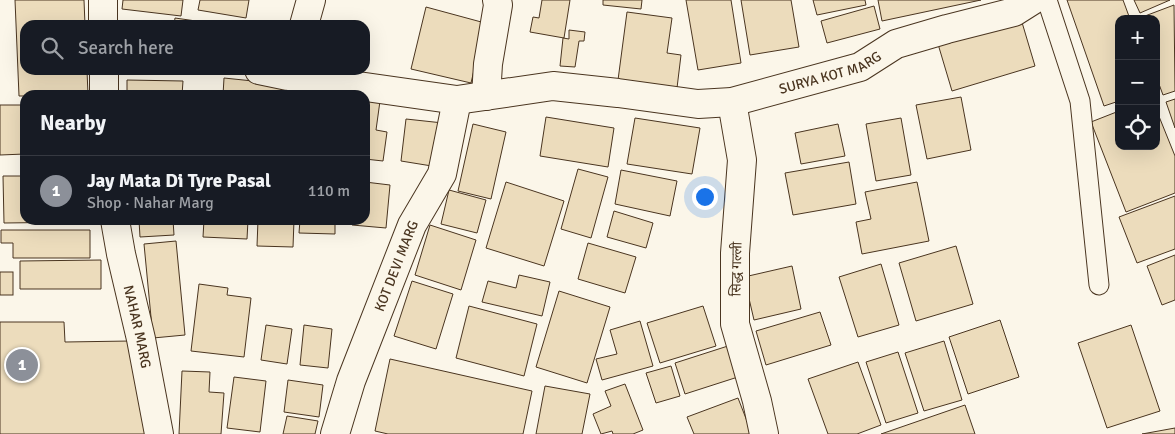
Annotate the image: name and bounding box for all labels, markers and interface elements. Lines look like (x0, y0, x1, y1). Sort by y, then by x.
map controls (1115, 15, 1160, 150)
button: + (1115, 15, 1160, 60)
search box (20, 20, 370, 75)
icon: search (38, 34, 66, 62)
text: Search here (78, 36, 174, 60)
street label: SURYA KOT MARG (777, 48, 885, 98)
button: − (1115, 60, 1160, 105)
button: locate (1115, 105, 1160, 150)
text: Nearby (40, 110, 106, 136)
text: Jay Mata Di Tyre Pasal (87, 169, 271, 193)
text: 1 (52, 181, 60, 201)
text: 110 m (308, 181, 350, 201)
your location (692, 184, 718, 210)
text: Shop · Nahar Marg (87, 193, 214, 213)
street label: KOT DEVI MARG (371, 218, 422, 314)
street label: सिद्ध गल्ली (728, 241, 745, 296)
street label: NAHAR MARG (120, 283, 154, 370)
pin: 1 (6, 346, 38, 384)

